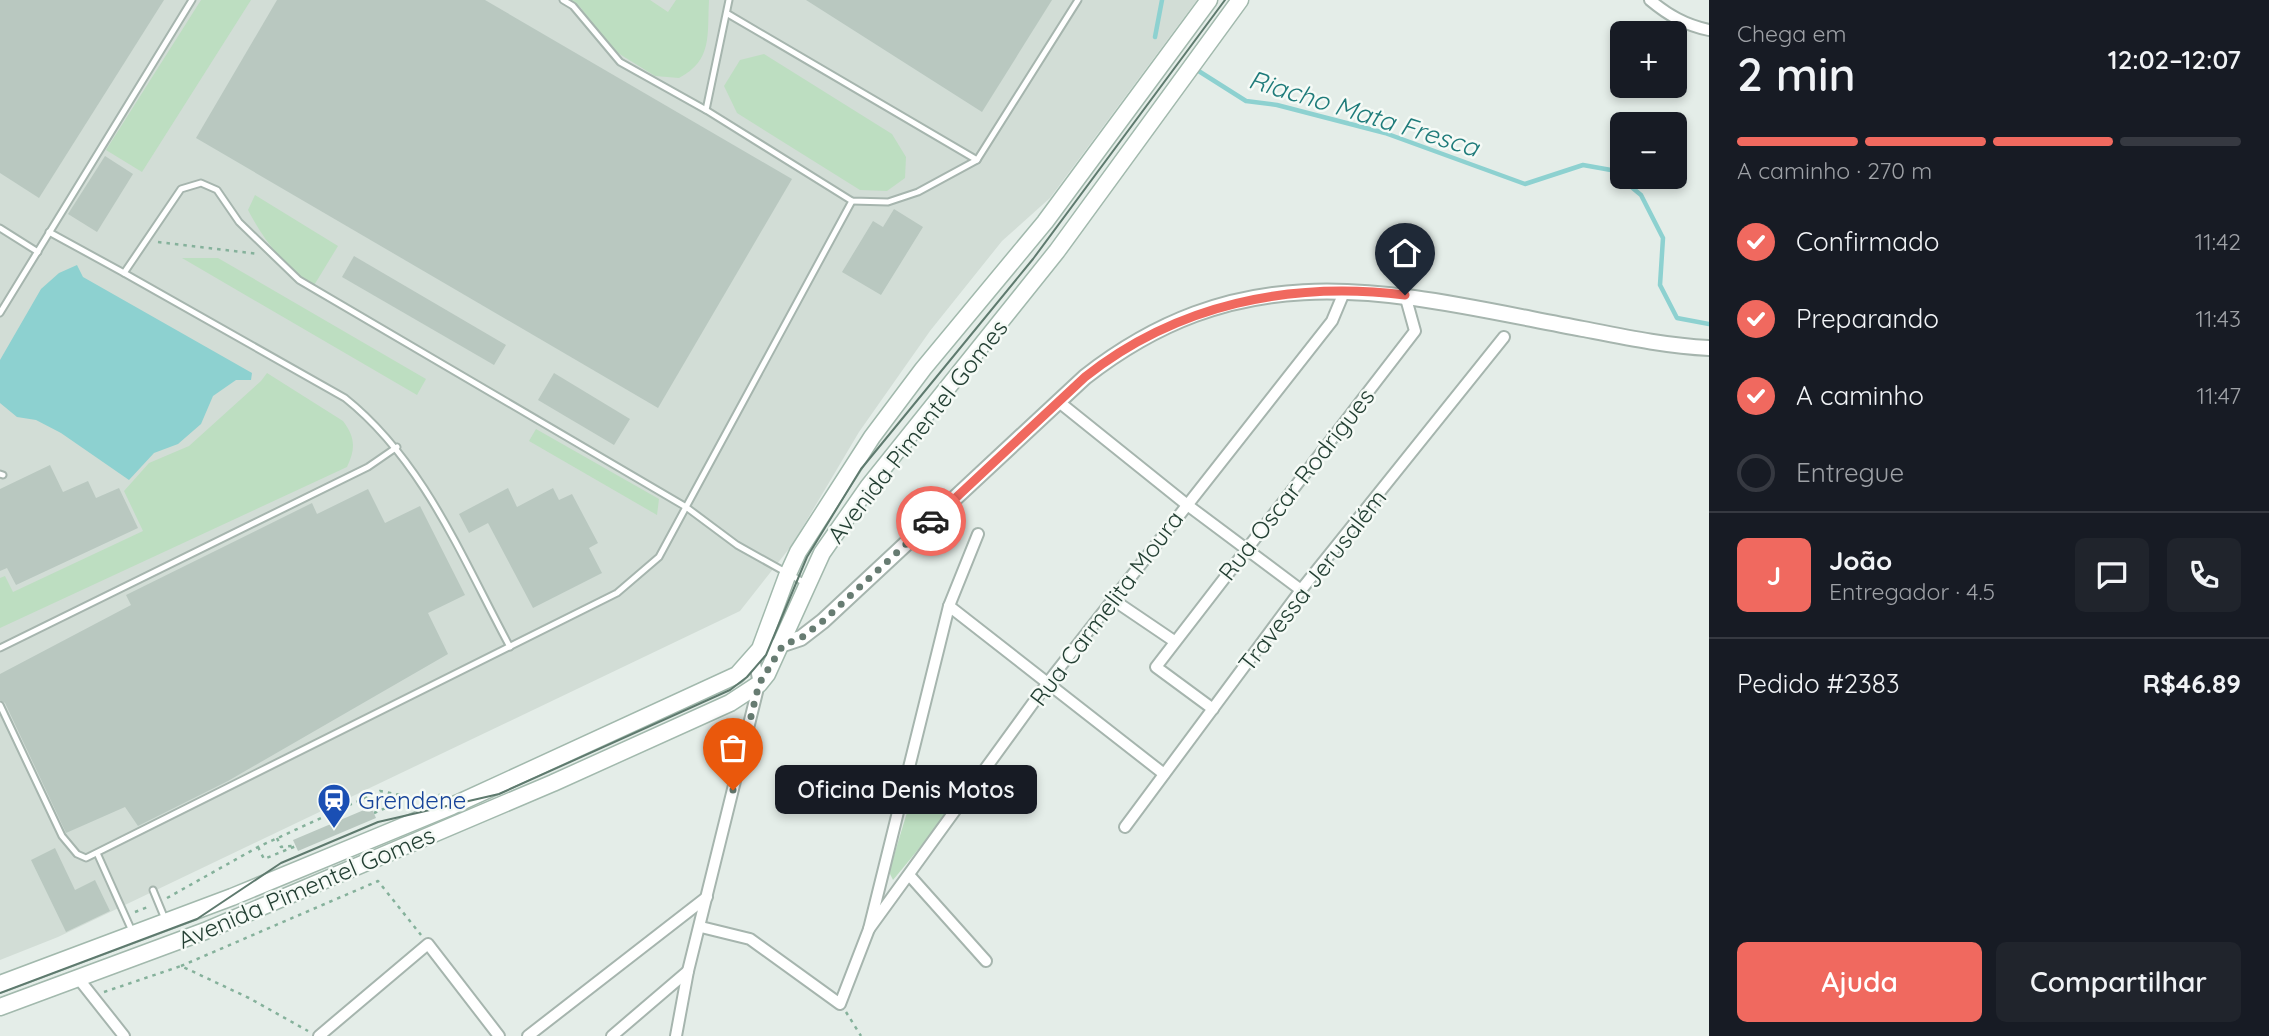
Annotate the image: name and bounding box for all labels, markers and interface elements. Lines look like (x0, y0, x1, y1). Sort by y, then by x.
text: Chega em (1737, 19, 1846, 48)
map controls (1610, 21, 1687, 189)
button: + (1610, 21, 1687, 98)
text: 12:02–12:07 (2108, 43, 2241, 76)
text: 2 min (1737, 45, 1856, 103)
water label: Riacho Mata Fresca (1245, 62, 1484, 164)
button: − (1610, 112, 1687, 189)
text: A caminho · 270 m (1737, 156, 1932, 185)
pin (1375, 223, 1435, 295)
icon: check (1737, 223, 1775, 261)
text: Confirmado (1796, 225, 1940, 258)
text: 11:42 (2195, 227, 2241, 256)
icon: home (1386, 234, 1424, 272)
icon: check (1737, 300, 1775, 338)
text: Preparando (1796, 302, 1939, 335)
text: 11:43 (2196, 304, 2241, 333)
street label: Avenida Pimentel Gomes (820, 313, 1014, 549)
icon: check (1737, 377, 1775, 415)
text: A caminho (1796, 379, 1924, 412)
text: 11:47 (2196, 381, 2241, 410)
street label: Rua Oscar Rodrigues (1212, 382, 1380, 586)
text: Entregue (1796, 456, 1904, 489)
street label: Travessa Jerusalém (1231, 483, 1393, 677)
courier (896, 486, 966, 556)
icon: car (912, 502, 950, 540)
street label: Rua Carmelita Moura (1023, 504, 1189, 712)
button: chat (2075, 538, 2149, 612)
button: phone (2167, 538, 2241, 612)
text: João (1829, 544, 1892, 577)
text: J (1767, 559, 1781, 592)
text: Entregador · 4.5 (1829, 577, 1995, 606)
text: Pedido #2383 (1737, 667, 1900, 700)
text: R$46.89 (2142, 667, 2241, 700)
pin (703, 718, 763, 790)
icon: bag (714, 729, 752, 767)
callout: Oficina Denis Motos (775, 766, 1038, 814)
text: Oficina Denis Motos (798, 775, 1014, 804)
station icon: Grendene (315, 781, 353, 830)
place label: Grendene (358, 785, 466, 815)
street label: Avenida Pimentel Gomes (173, 819, 439, 955)
button: Ajuda (1737, 942, 1982, 1022)
button: Compartilhar (1996, 942, 2241, 1022)

